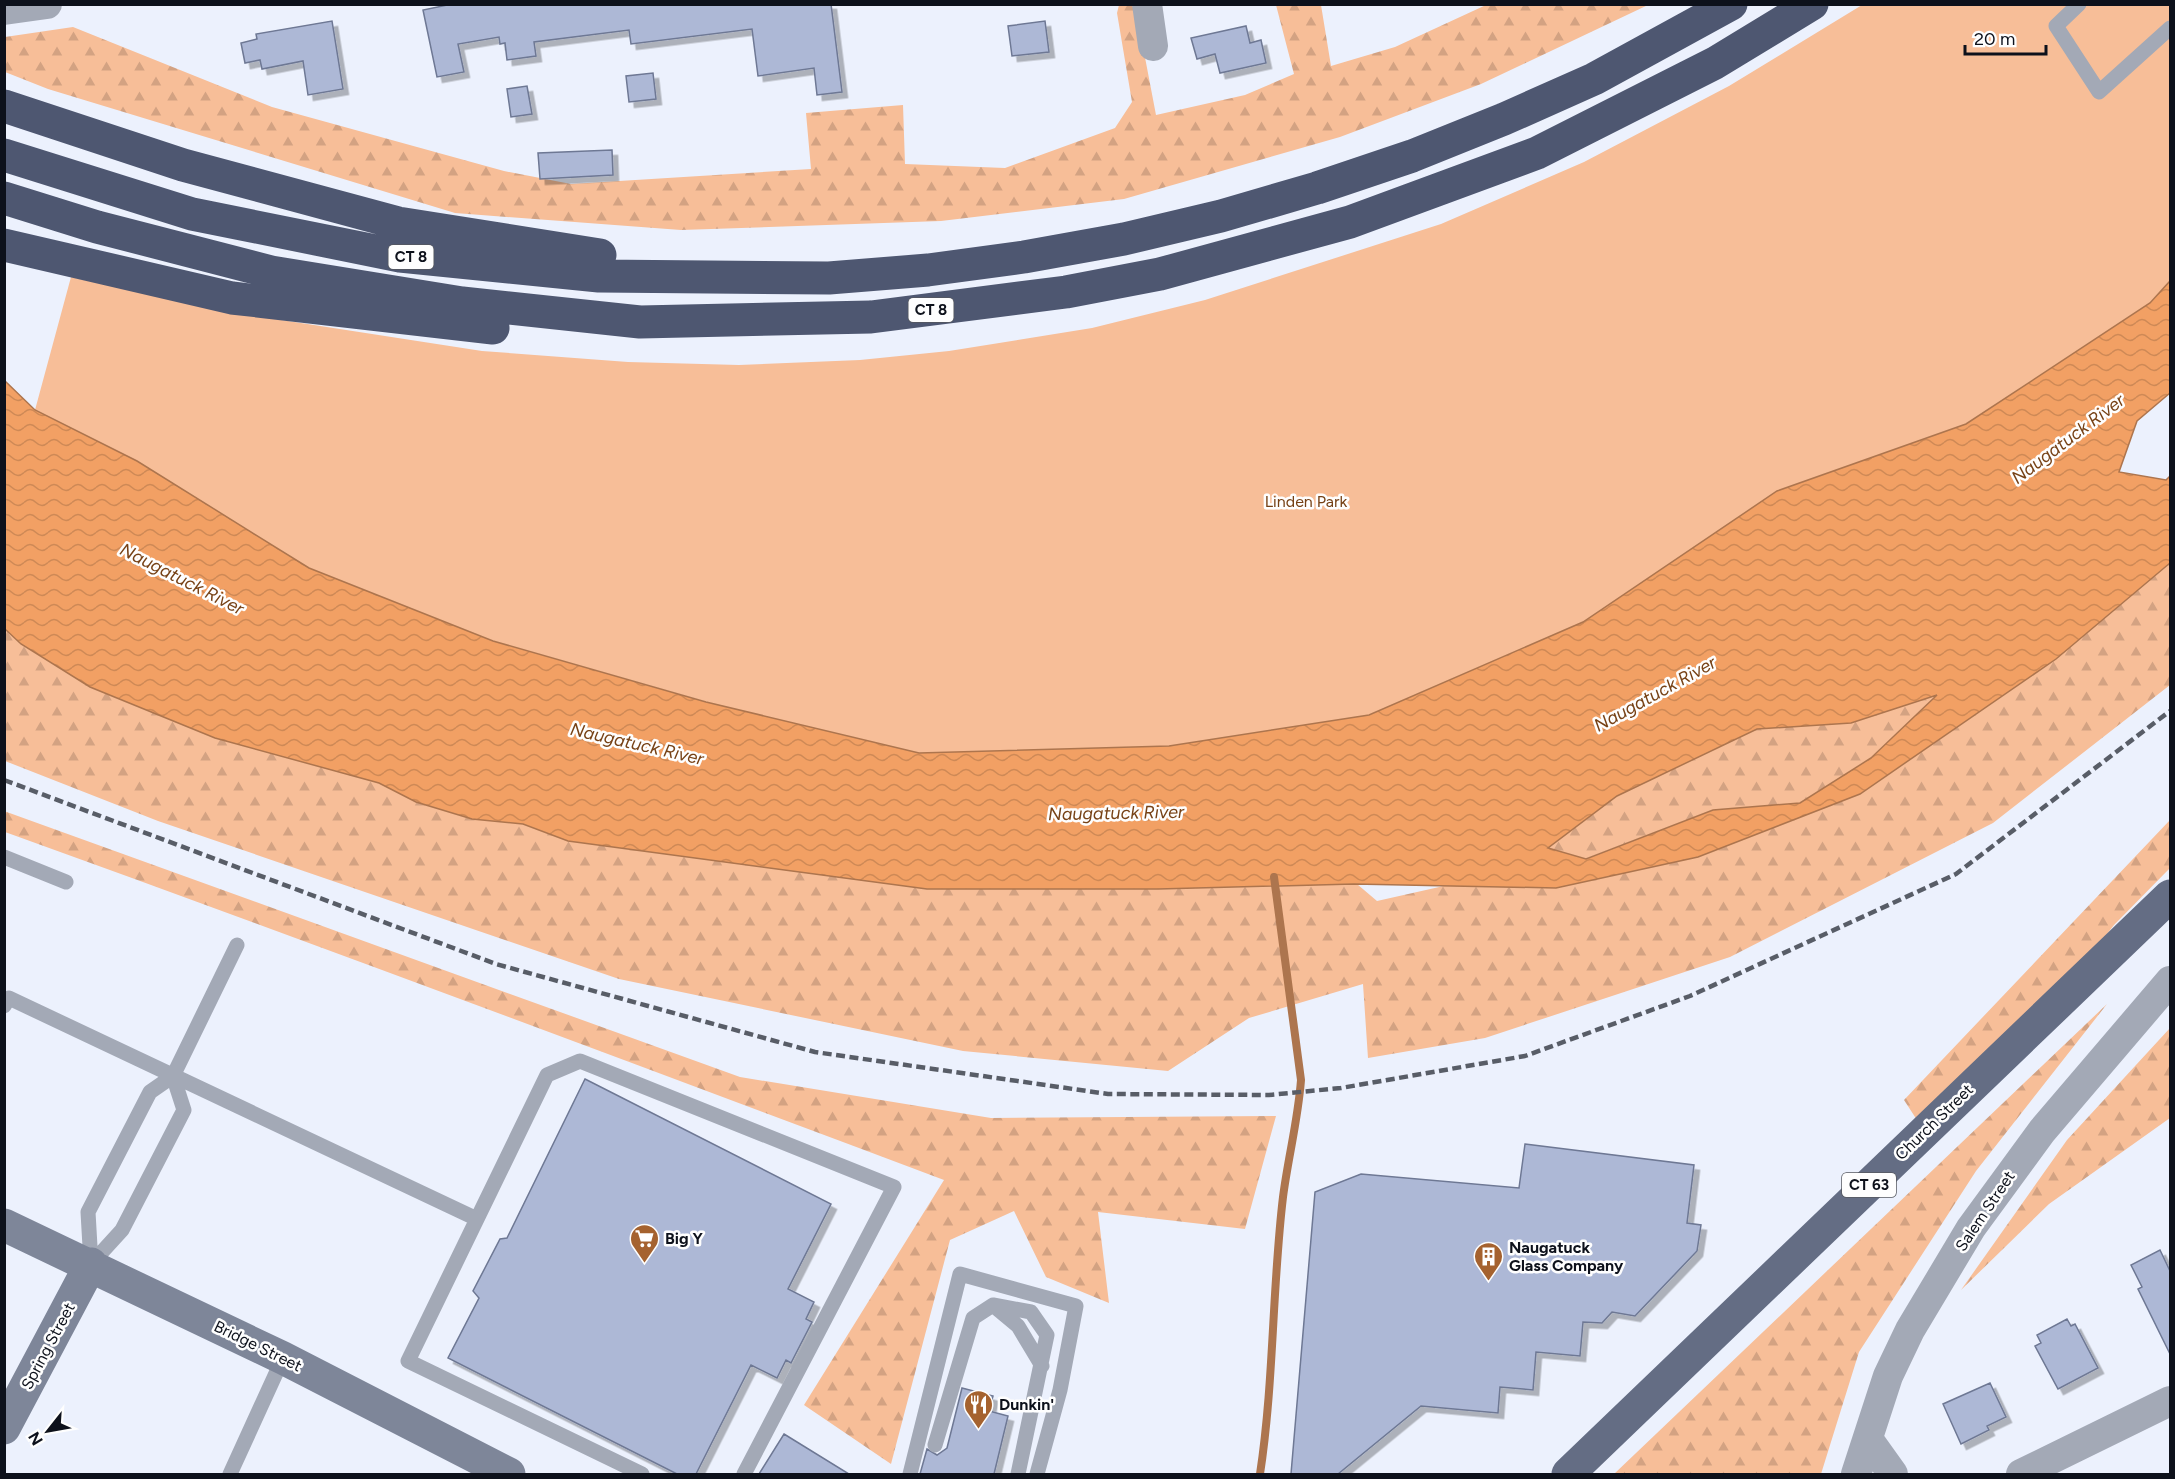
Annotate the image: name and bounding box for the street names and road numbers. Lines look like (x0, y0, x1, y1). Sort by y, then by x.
road number: CT 8 (388, 245, 434, 269)
road number: CT 8 (908, 298, 954, 322)
street label: Church Street (1891, 1080, 1977, 1164)
street label: Salem Street (1951, 1167, 2019, 1255)
road number: CT 63 (1842, 1173, 1896, 1197)
street label: Spring Street (17, 1299, 79, 1393)
street label: Bridge Street (211, 1317, 305, 1375)

